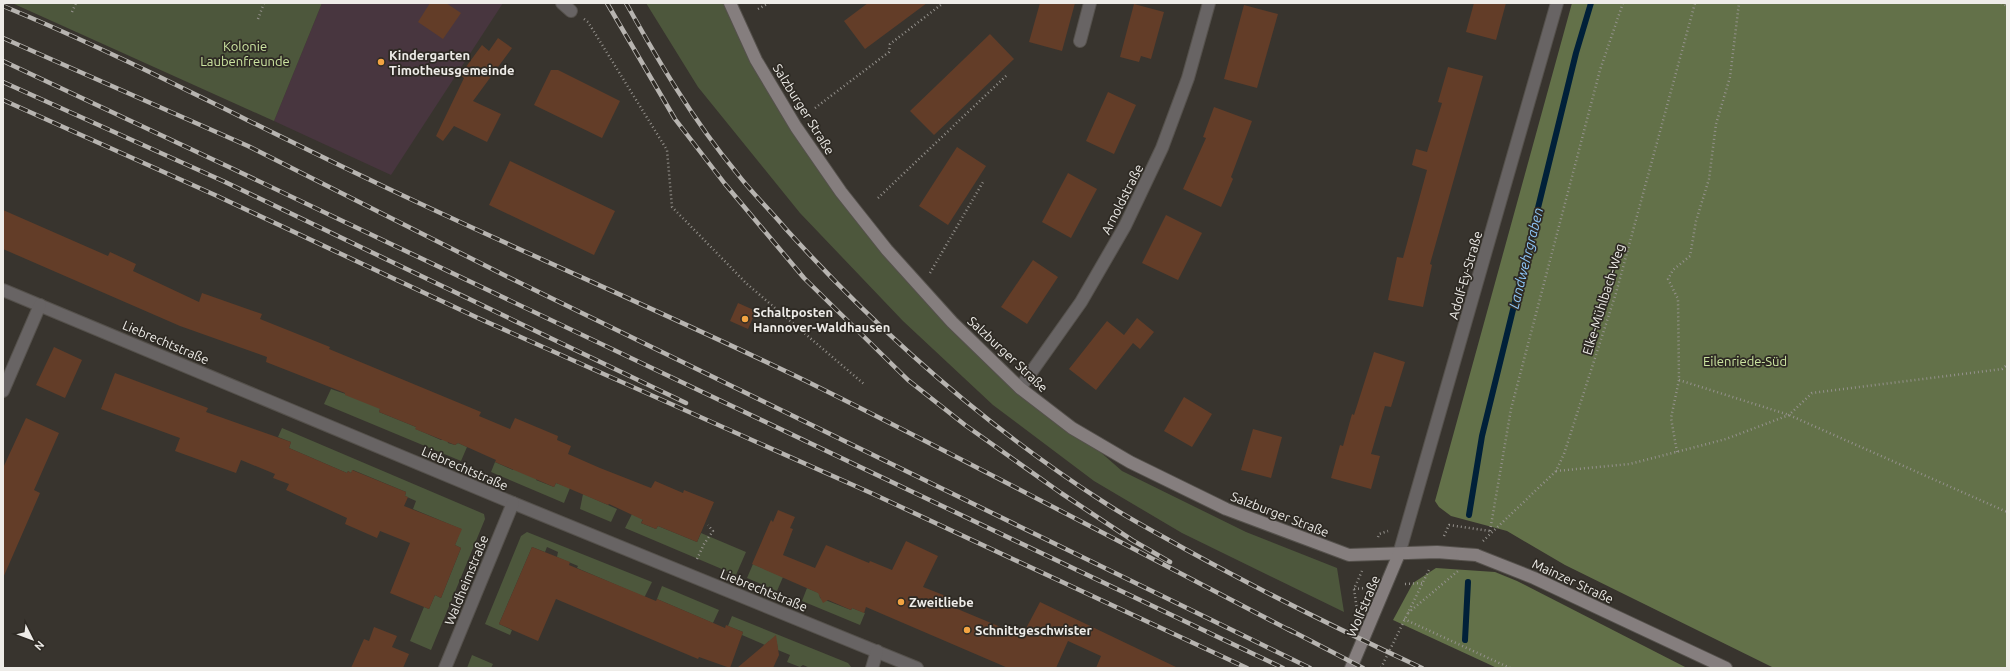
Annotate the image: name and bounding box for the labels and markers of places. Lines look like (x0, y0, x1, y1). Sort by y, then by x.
place label: Kindergarten Timotheusgemeinde (389, 48, 515, 77)
marker: Kindergarten Timotheusgemeinde (376, 57, 386, 67)
place label: Schaltposten Hannover-Waldhausen (753, 305, 890, 334)
marker: Schaltposten Hannover-Waldhausen (740, 314, 750, 324)
place label: Zweitliebe (909, 595, 974, 609)
marker: Zweitliebe (896, 597, 906, 607)
place label: Schnittgeschwister (975, 623, 1093, 637)
marker: Schnittgeschwister (962, 625, 972, 635)

